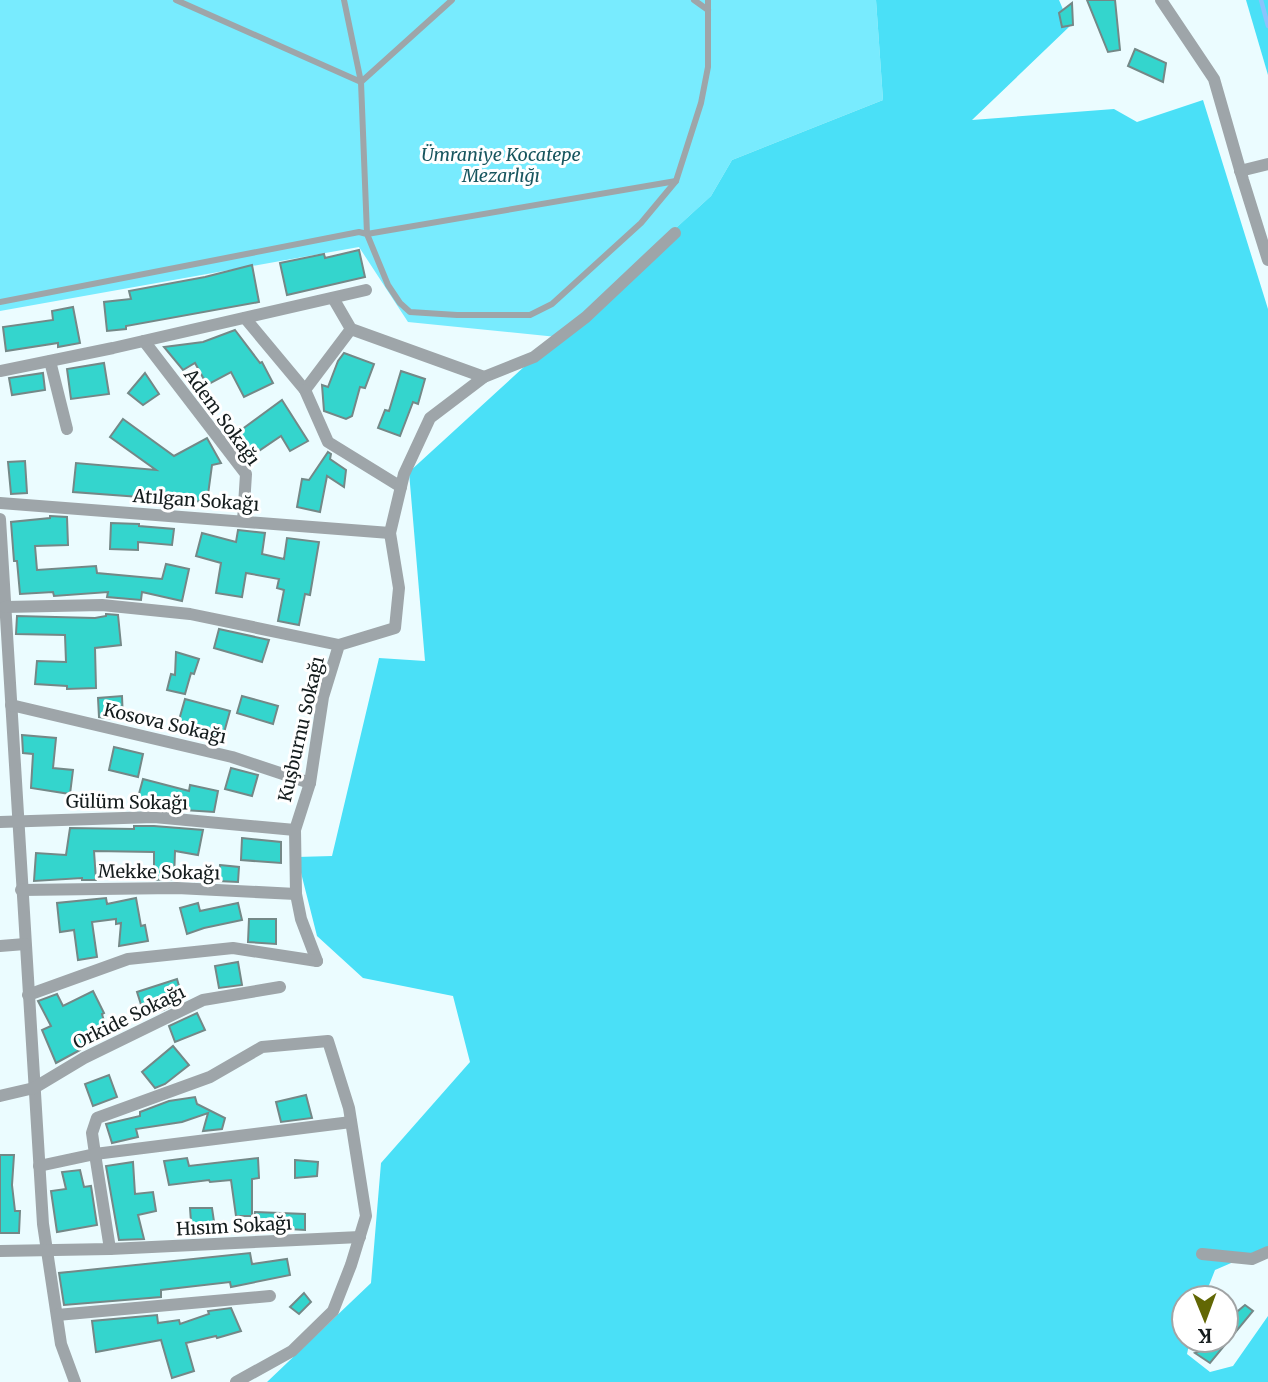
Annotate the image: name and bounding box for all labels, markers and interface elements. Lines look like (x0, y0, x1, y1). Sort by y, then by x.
park label: Ümraniye Kocatepe Mezarlığı (421, 143, 581, 187)
street label: Adem Sokağı (179, 363, 265, 470)
street label: Atılgan Sokağı (131, 484, 260, 516)
street label: Kuşburnu Sokağı (273, 654, 329, 804)
street label: Kosova Sokağı (101, 698, 229, 748)
street label: Gülüm Sokağı (66, 789, 188, 815)
street label: Mekke Sokağı (98, 859, 220, 885)
street label: Orkide Sokağı (69, 980, 189, 1054)
street label: Hısım Sokağı (176, 1211, 293, 1241)
north arrow (1170, 1284, 1240, 1354)
text: K (1197, 1324, 1213, 1348)

